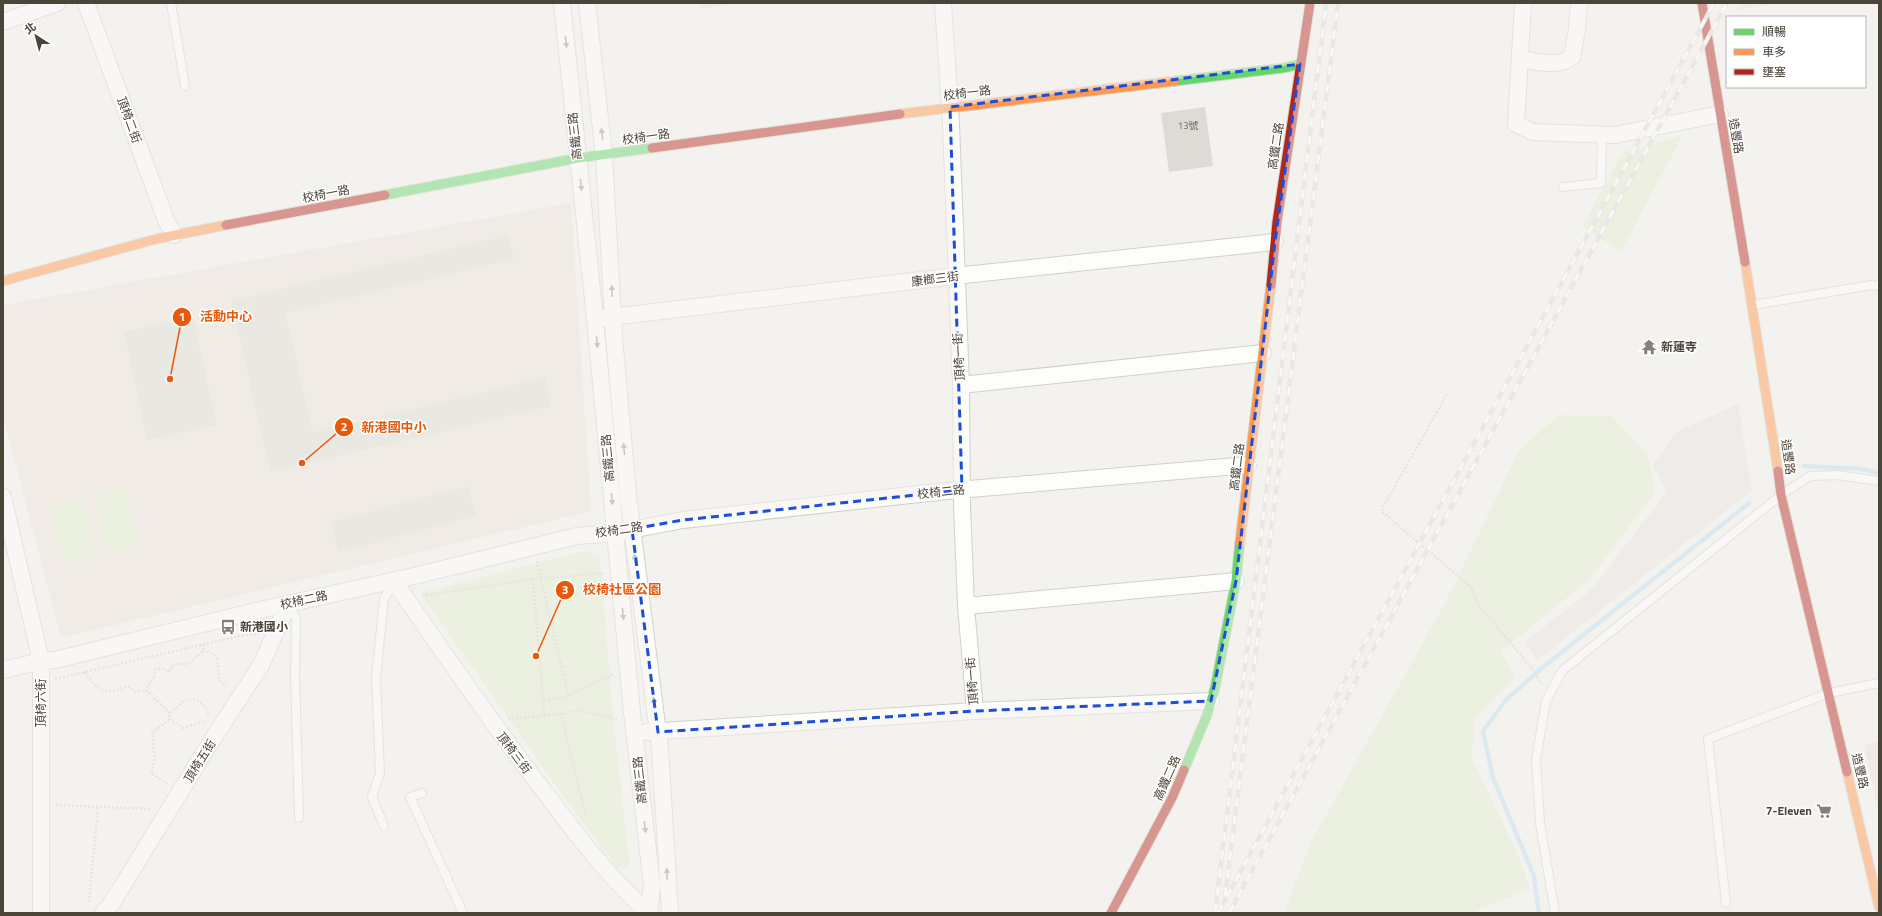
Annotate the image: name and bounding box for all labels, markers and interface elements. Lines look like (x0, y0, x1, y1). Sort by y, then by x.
north arrow (16, 16, 56, 56)
legend (1726, 16, 1866, 88)
text: 北 (21, 18, 39, 38)
text: 順暢 (1762, 22, 1786, 41)
one-way arrow (562, 36, 569, 48)
text: 車多 (1762, 42, 1786, 61)
text: 壅塞 (1762, 62, 1786, 81)
street label: 校椅一路 (942, 80, 992, 105)
street label: 頂椅二街 (112, 94, 147, 146)
street label: 高鐵三路 (563, 111, 586, 161)
street label: 造豐路 (1724, 117, 1749, 155)
house number: 13號 (1177, 118, 1199, 133)
street label: 高鐵二路 (1263, 121, 1288, 171)
street label: 校椅一路 (621, 124, 671, 149)
one-way arrow (599, 128, 605, 140)
one-way arrow (577, 179, 584, 191)
street label: 校椅一路 (301, 180, 351, 207)
street label: 康榔三街 (910, 266, 960, 291)
one-way arrow (608, 285, 615, 297)
callout: 活動中心 (172, 304, 260, 329)
text: 活動中心 (200, 306, 252, 326)
text: 1 (179, 307, 185, 326)
street label: 頂椅一街 (948, 333, 969, 381)
one-way arrow (594, 336, 601, 348)
place label: 新蓮寺 (1661, 337, 1697, 356)
temple icon: 新蓮寺 (1640, 338, 1658, 356)
callout: 新港國中小 (334, 414, 435, 439)
text: 2 (341, 417, 347, 436)
text: 新港國中小 (361, 417, 427, 437)
street label: 高鐵三路 (596, 433, 619, 483)
street label: 造豐路 (1777, 438, 1800, 476)
street label: 高鐵二路 (1224, 442, 1249, 492)
one-way arrow (621, 443, 628, 455)
street label: 校椅二路 (916, 480, 966, 503)
one-way arrow (609, 493, 616, 505)
street label: 校椅二路 (594, 517, 644, 542)
one-way arrow (632, 554, 639, 566)
callout: 校椅社區公園 (555, 577, 669, 602)
text: 校椅社區公園 (583, 579, 661, 599)
text: 3 (562, 580, 568, 599)
street label: 校椅二路 (278, 585, 329, 614)
one-way arrow (619, 608, 626, 620)
place label: 新港國小 (240, 617, 288, 636)
bus stop icon: 新港國小 (219, 618, 237, 636)
street label: 頂椅一街 (960, 656, 983, 706)
street label: 頂椅六街 (31, 679, 50, 727)
one-way arrow (651, 697, 657, 709)
street label: 頂椅三街 (492, 728, 536, 778)
street label: 頂椅五街 (179, 735, 220, 786)
street label: 造豐路 (1847, 751, 1874, 791)
street label: 高鐵二路 (1148, 752, 1185, 804)
street label: 高鐵三路 (628, 755, 651, 805)
place label: 7-Eleven (1766, 801, 1812, 820)
supermarket icon: 7-Eleven (1815, 802, 1833, 820)
one-way arrow (642, 821, 649, 833)
one-way arrow (664, 868, 671, 880)

